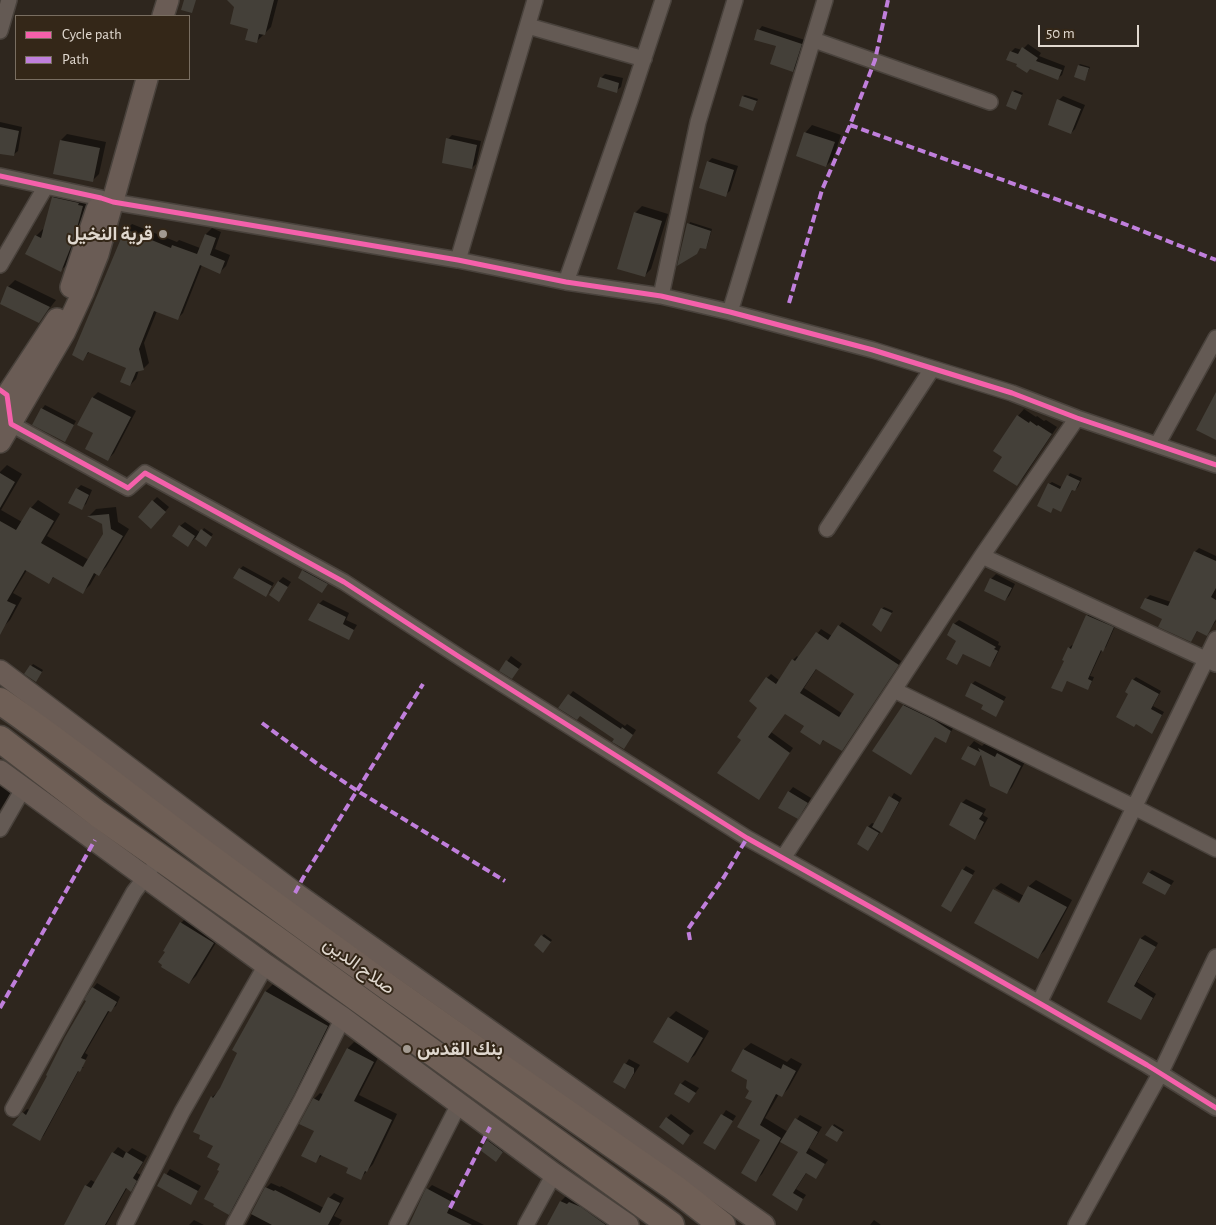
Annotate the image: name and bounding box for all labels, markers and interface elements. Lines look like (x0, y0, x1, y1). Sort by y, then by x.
legend (15, 15, 190, 80)
scale bar (1041, 15, 1142, 47)
text: 50 m (1046, 26, 1075, 41)
text: Cycle path (62, 27, 122, 42)
text: Path (62, 52, 89, 67)
place label: قرية النخيل (67, 223, 153, 245)
marker: قرية النخيل (157, 228, 169, 240)
street label: صلاح الدين (319, 932, 399, 1000)
place label: بنك القدس (417, 1038, 503, 1060)
marker: بنك القدس (401, 1043, 413, 1055)

